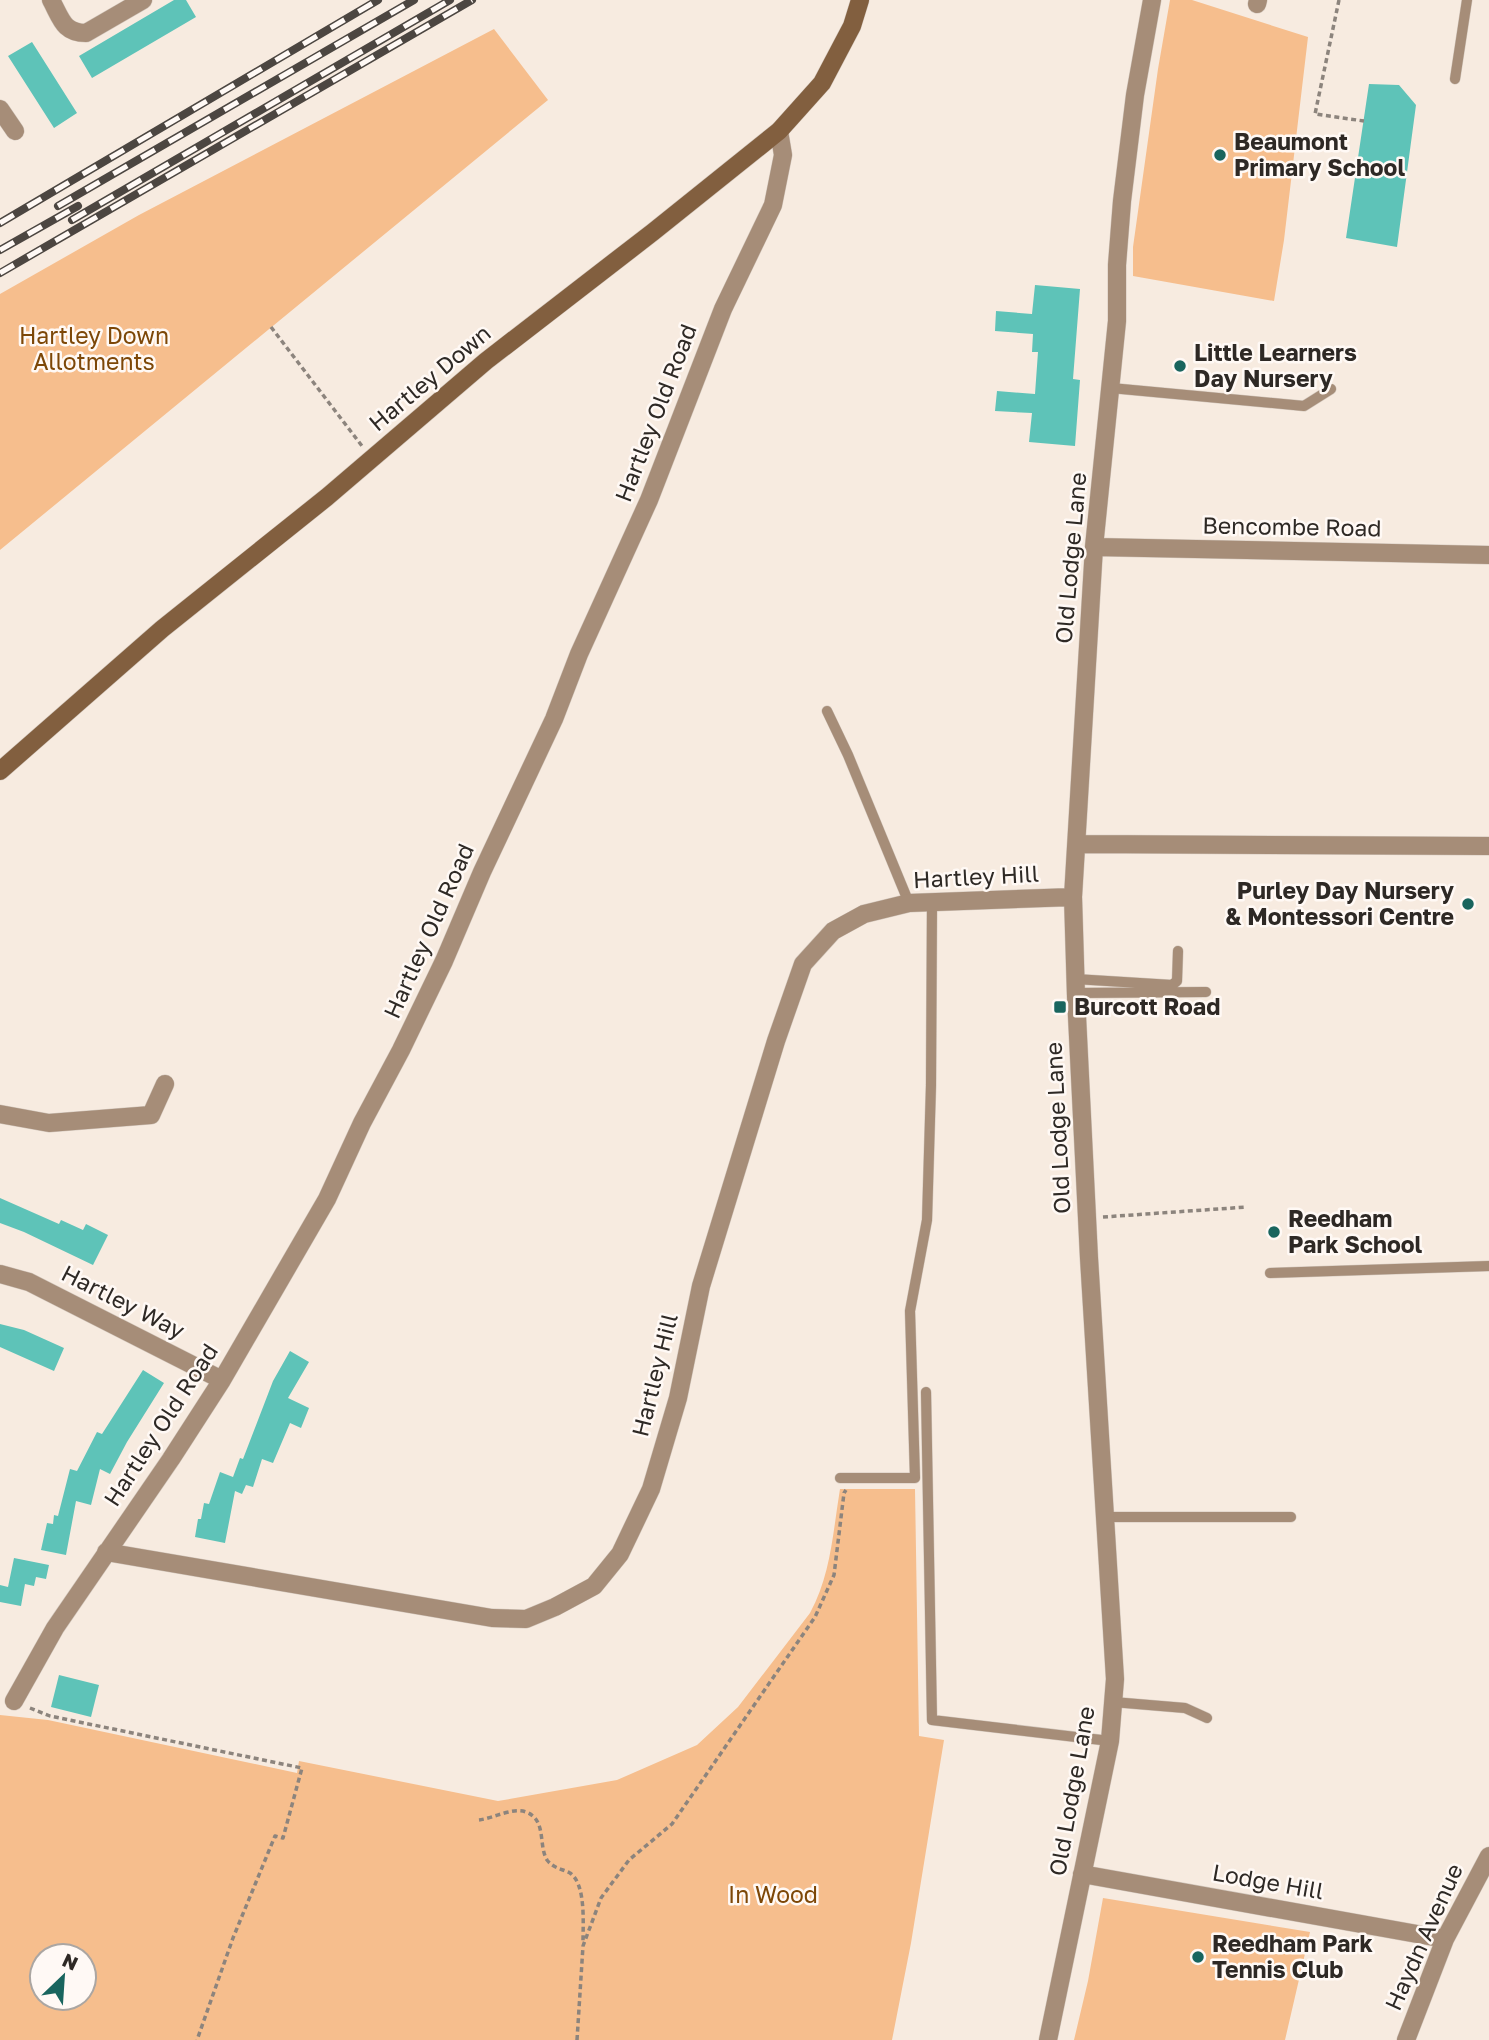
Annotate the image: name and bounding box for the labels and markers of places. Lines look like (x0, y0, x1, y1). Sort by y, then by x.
place label: Beaumont Primary School (1234, 127, 1405, 181)
marker: Beaumont Primary School (1212, 147, 1228, 163)
place label: Little Learners Day Nursery (1194, 338, 1357, 392)
marker: Little Learners Day Nursery (1172, 358, 1188, 374)
place label: Purley Day Nursery & Montessori Centre (1225, 876, 1454, 930)
marker: Purley Day Nursery & Montessori Centre (1460, 896, 1476, 912)
place label: Burcott Road (1074, 992, 1220, 1020)
marker: Burcott Road (1052, 999, 1068, 1015)
place label: Reedham Park School (1288, 1204, 1423, 1258)
marker: Reedham Park School (1266, 1224, 1282, 1240)
place label: Reedham Park Tennis Club (1212, 1929, 1373, 1983)
marker: Reedham Park Tennis Club (1190, 1949, 1206, 1965)

